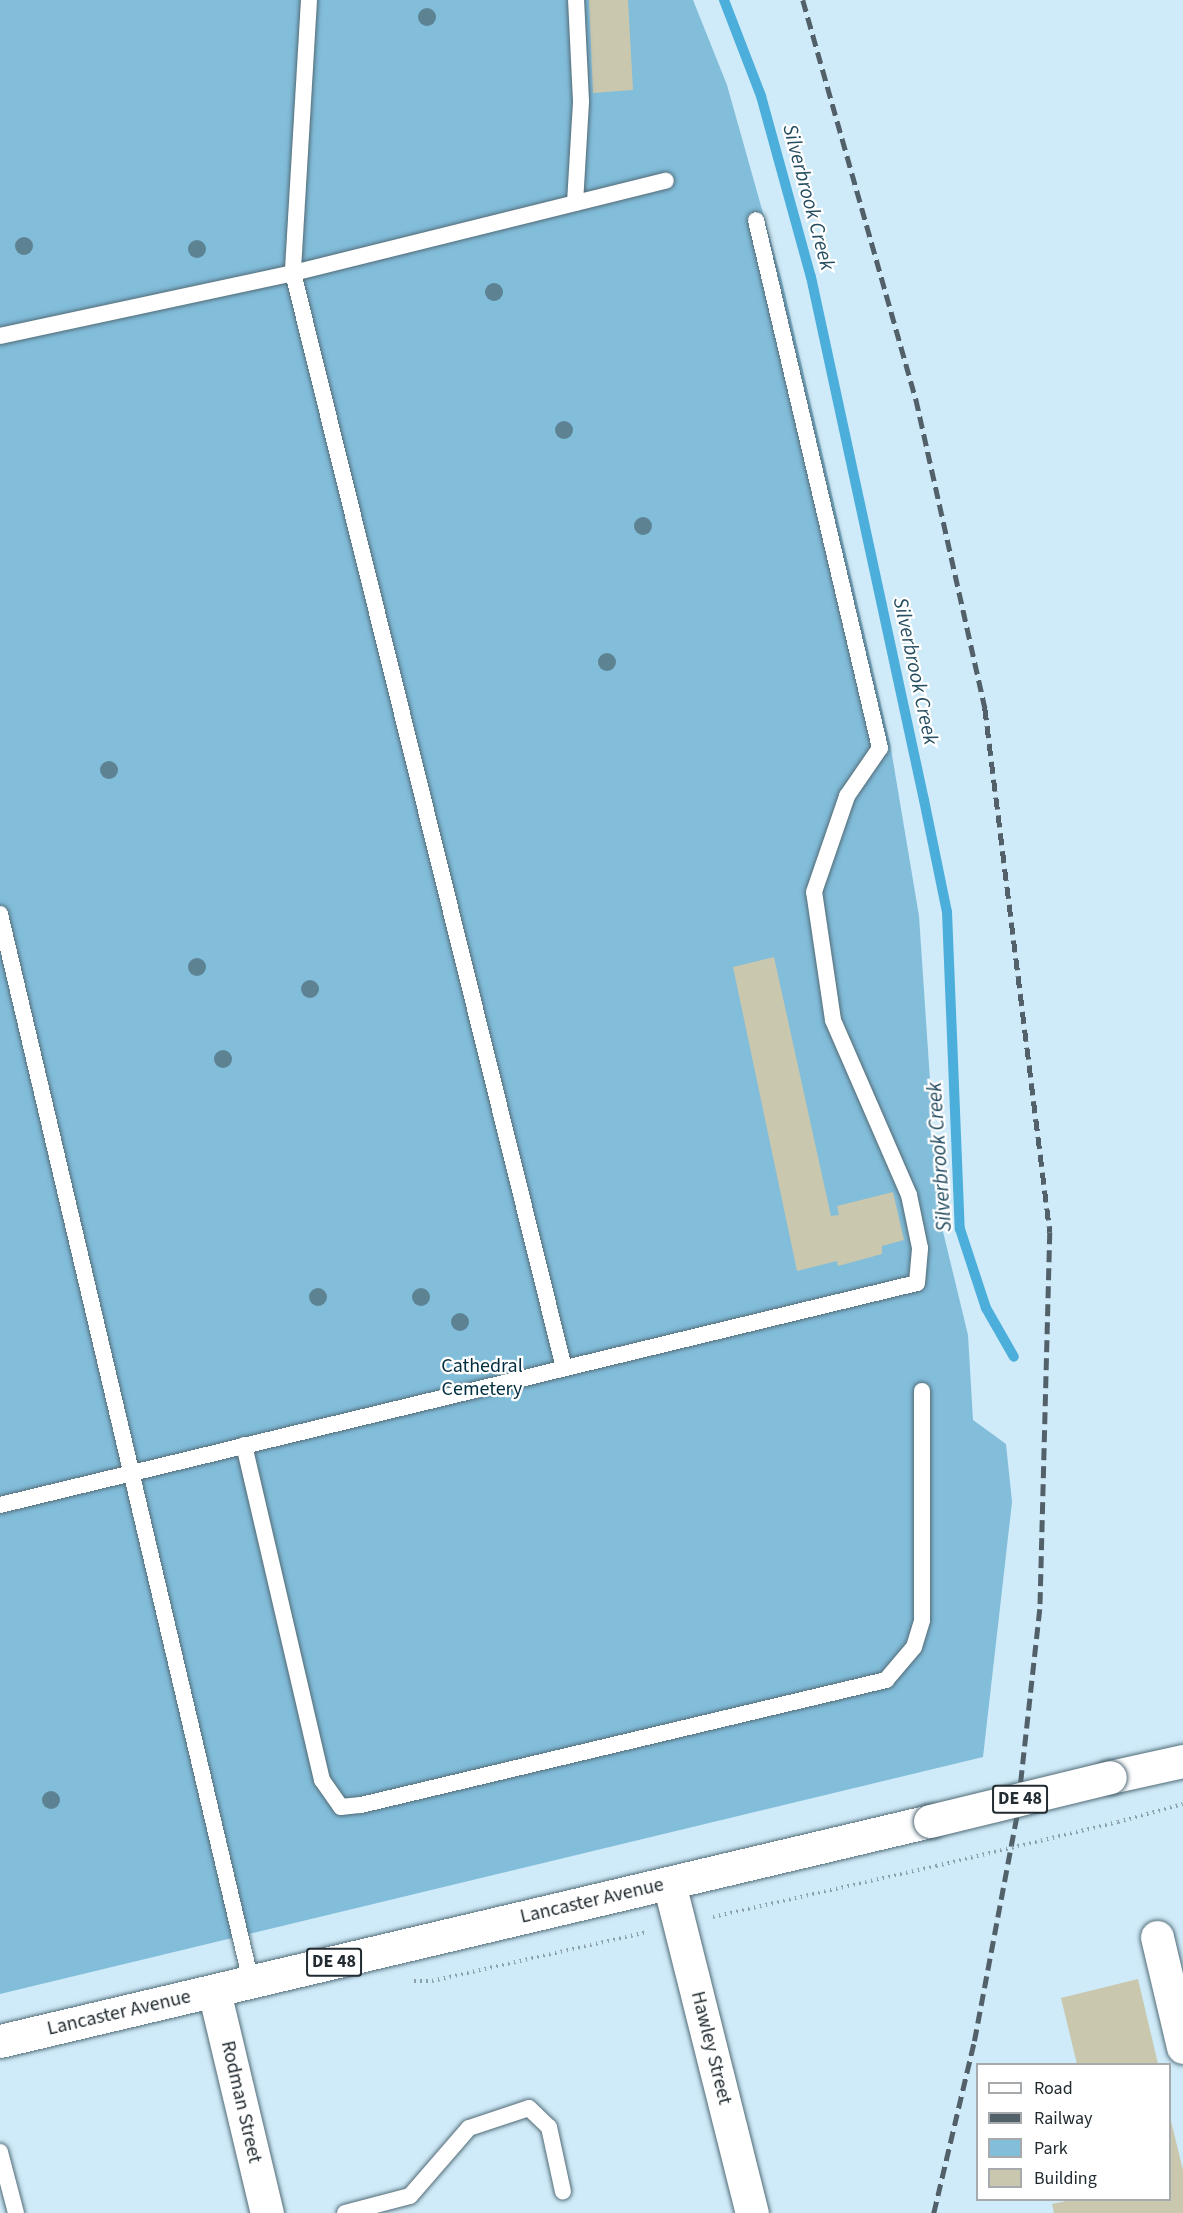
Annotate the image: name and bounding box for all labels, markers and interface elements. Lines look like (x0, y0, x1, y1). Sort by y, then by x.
water label: Silverbrook Creek (777, 121, 841, 273)
water label: Silverbrook Creek (888, 595, 944, 747)
water label: Silverbrook Creek (921, 1081, 957, 1233)
park label: Cathedral Cemetery (441, 1355, 523, 1402)
road number: DE 48 (992, 1784, 1048, 1814)
street label: Lancaster Avenue (518, 1873, 666, 1929)
road number: DE 48 (306, 1947, 362, 1977)
street label: Lancaster Avenue (45, 1985, 193, 2041)
street label: Hawley Street (685, 1989, 737, 2107)
street label: Rodman Street (215, 2038, 267, 2166)
legend (976, 2063, 1171, 2201)
text: Road (1034, 2076, 1073, 2101)
text: Railway (1034, 2106, 1093, 2131)
text: Park (1034, 2136, 1068, 2161)
text: Building (1034, 2166, 1097, 2191)

